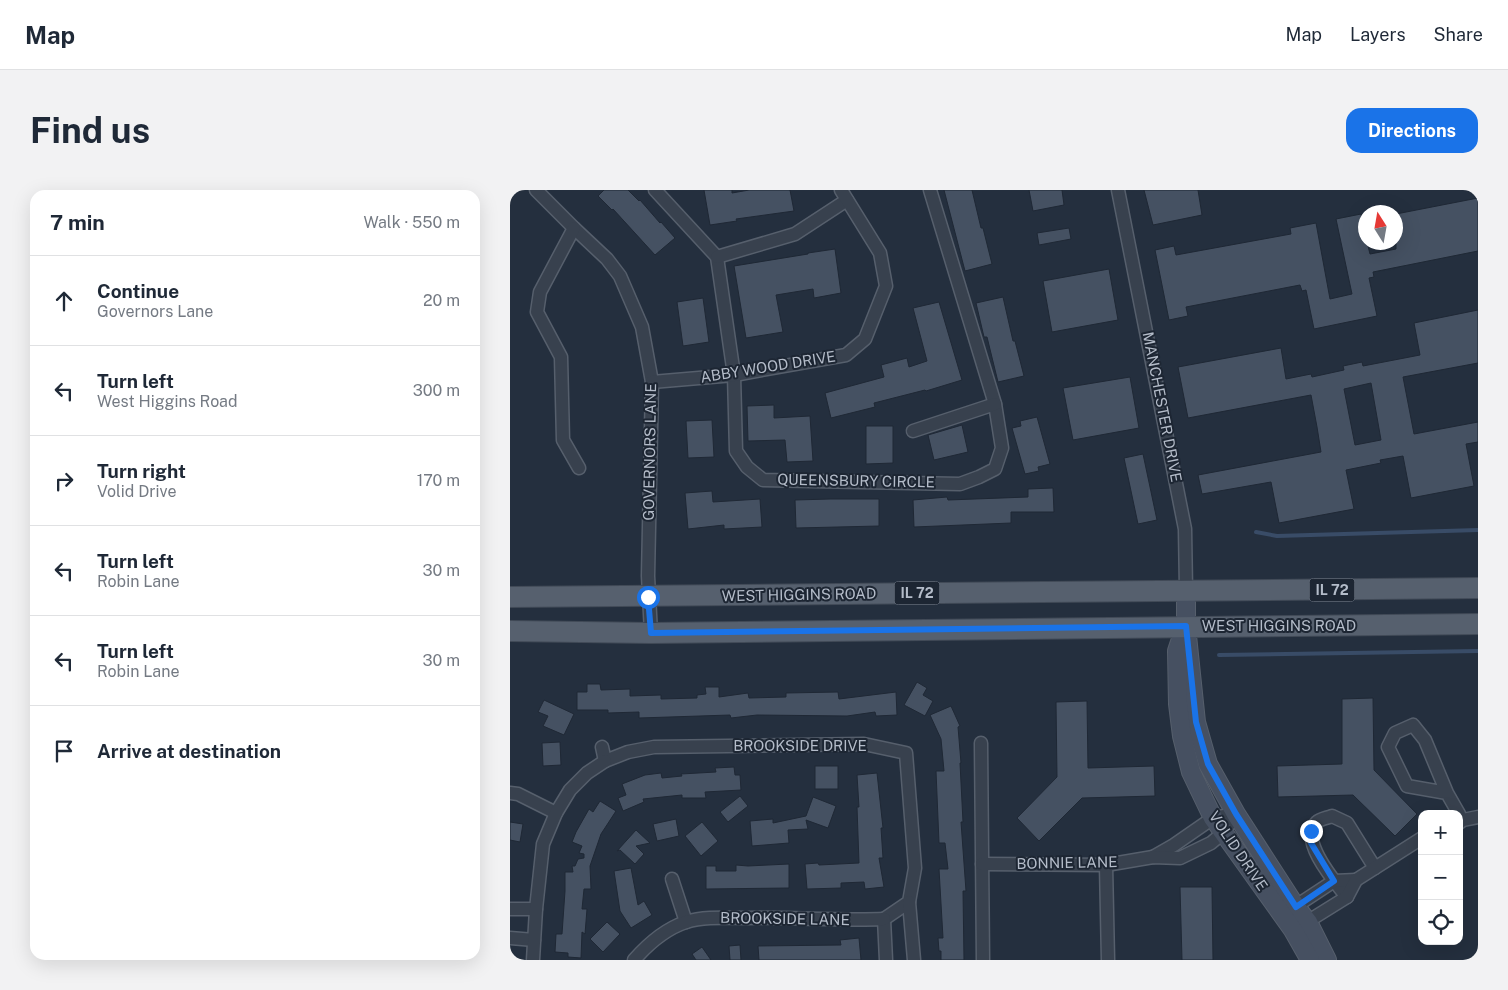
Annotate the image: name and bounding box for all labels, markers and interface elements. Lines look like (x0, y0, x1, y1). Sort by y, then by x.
text: Map (25, 21, 75, 49)
text: Map (1286, 24, 1322, 45)
text: Layers (1350, 24, 1406, 45)
text: Share (1434, 24, 1483, 45)
button: Directions (1346, 108, 1478, 153)
text: Find us (30, 110, 150, 151)
north arrow (1358, 205, 1403, 250)
text: 7 min (50, 210, 105, 235)
text: Walk · 550 m (363, 213, 460, 232)
text: Continue (97, 280, 179, 302)
icon: ahead (50, 287, 78, 315)
text: 20 m (423, 291, 460, 310)
text: Governors Lane (97, 302, 213, 321)
street label: MANCHESTER DRIVE (1140, 330, 1185, 483)
street label: ABBY WOOD DRIVE (699, 347, 837, 386)
text: Turn left (97, 370, 174, 392)
icon: left (50, 377, 78, 405)
text: 300 m (413, 381, 460, 400)
street label: GOVERNORS LANE (640, 383, 659, 521)
text: West Higgins Road (97, 392, 238, 411)
text: Turn right (97, 460, 186, 482)
icon: right (50, 467, 78, 495)
text: 170 m (417, 471, 460, 490)
street label: QUEENSBURY CIRCLE (777, 471, 935, 490)
text: Volid Drive (97, 482, 177, 501)
text: Turn left (97, 550, 174, 572)
icon: left (50, 557, 78, 585)
text: 30 m (423, 561, 460, 580)
text: Robin Lane (97, 572, 179, 591)
road number: IL 72 (1310, 578, 1354, 602)
road number: IL 72 (894, 582, 940, 604)
street label: WEST HIGGINS ROAD (722, 585, 876, 604)
route start (637, 586, 660, 609)
street label: WEST HIGGINS ROAD (1202, 617, 1356, 634)
text: Turn left (97, 640, 174, 662)
icon: left (50, 647, 78, 675)
text: 30 m (423, 651, 460, 670)
text: Robin Lane (97, 662, 179, 681)
icon: arrive (50, 737, 78, 765)
street label: BROOKSIDE DRIVE (733, 737, 867, 754)
text: Arrive at destination (97, 740, 281, 762)
street label: VOLID DRIVE (1206, 808, 1271, 894)
map controls (1418, 810, 1463, 945)
button: + (1418, 810, 1463, 855)
route end (1300, 820, 1323, 843)
street label: BONNIE LANE (1016, 853, 1118, 872)
button: − (1418, 855, 1463, 900)
button: locate (1418, 900, 1463, 945)
street label: BROOKSIDE LANE (720, 909, 850, 928)

